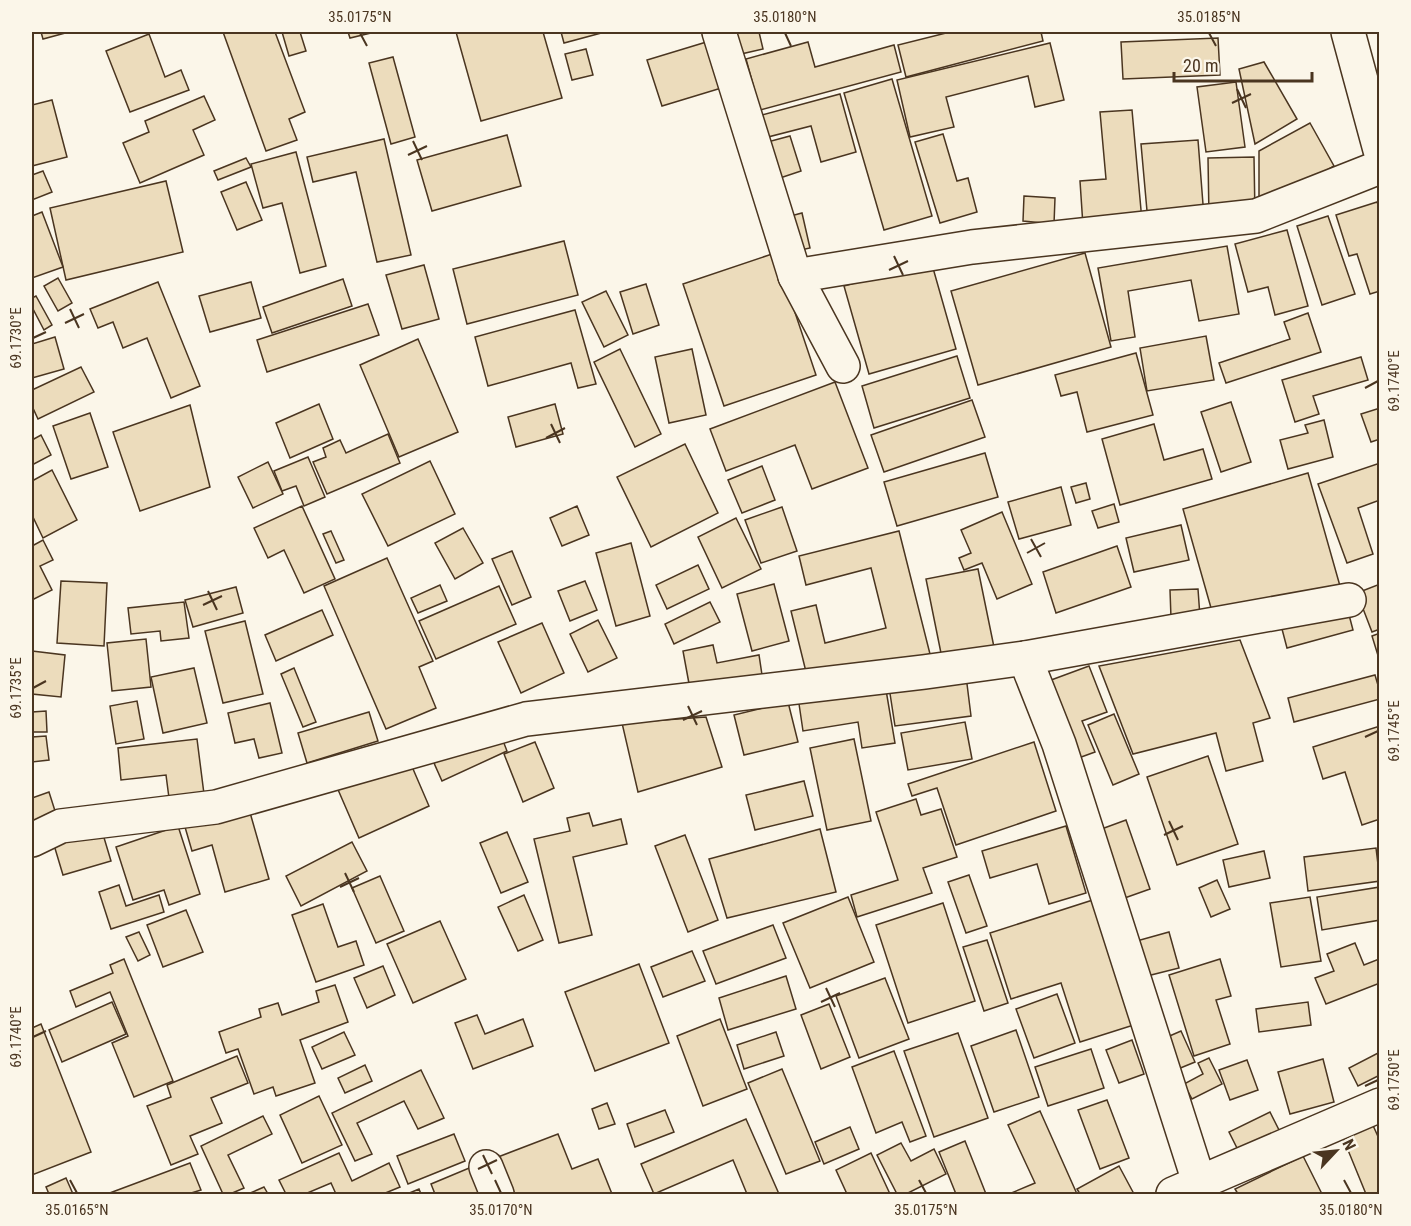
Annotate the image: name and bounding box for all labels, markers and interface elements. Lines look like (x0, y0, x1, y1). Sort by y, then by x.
text: 35.0175°N (328, 8, 392, 26)
text: 35.0180°N (753, 8, 817, 26)
text: 35.0185°N (1177, 8, 1241, 26)
scale bar (1174, 45, 1312, 83)
text: 20 m (1183, 55, 1218, 76)
text: 69.1730°E (7, 307, 25, 369)
text: 69.1740°E (1385, 350, 1403, 412)
text: 69.1735°E (7, 657, 25, 719)
text: 69.1745°E (1385, 700, 1403, 762)
text: 69.1740°E (7, 1006, 25, 1068)
text: 69.1750°E (1385, 1049, 1403, 1111)
north arrow (1306, 1121, 1366, 1181)
text: N (1338, 1136, 1360, 1153)
text: 35.0165°N (45, 1201, 109, 1219)
text: 35.0170°N (469, 1201, 533, 1219)
text: 35.0175°N (894, 1201, 958, 1219)
text: 35.0180°N (1319, 1201, 1383, 1219)

